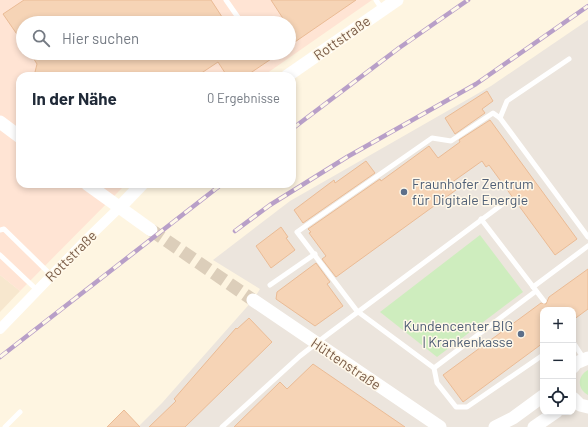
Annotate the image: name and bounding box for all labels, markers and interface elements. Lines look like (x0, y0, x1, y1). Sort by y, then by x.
street label: Rottstraße (310, 12, 373, 63)
search box (16, 16, 296, 60)
icon: search (30, 27, 52, 49)
text: Hier suchen (62, 29, 139, 47)
text: In der Nähe (32, 88, 117, 108)
text: 0 Ergebnisse (207, 90, 280, 106)
place label: Fraunhofer Zentrum für Digitale Energie (412, 175, 534, 208)
marker: Fraunhofer Zentrum für Digitale Energie (399, 187, 409, 197)
street label: Rottstraße (41, 226, 100, 285)
map controls (540, 307, 576, 415)
button: + (540, 307, 576, 343)
place label: Kundencenter BIG | Krankenkasse (403, 317, 513, 350)
marker: Kundencenter BIG | Krankenkasse (516, 329, 526, 339)
street label: Hüttenstraße (308, 334, 385, 393)
button: − (540, 343, 576, 379)
button: locate (540, 379, 576, 415)

